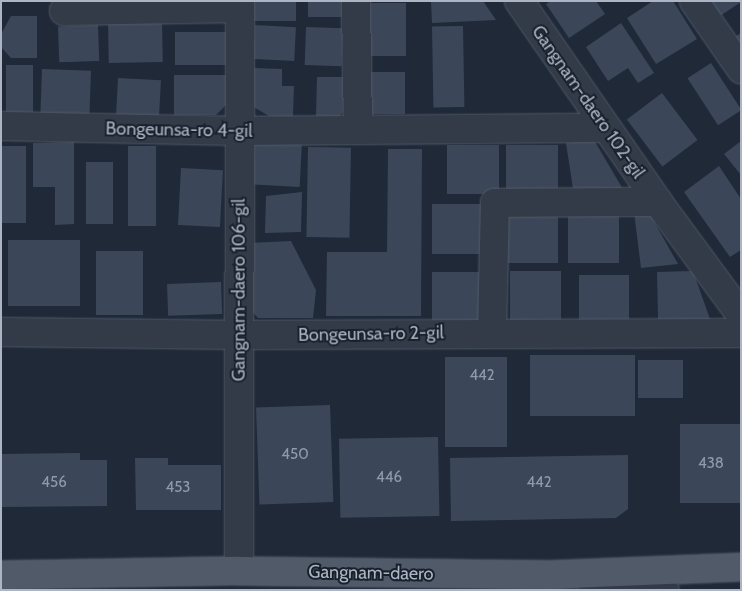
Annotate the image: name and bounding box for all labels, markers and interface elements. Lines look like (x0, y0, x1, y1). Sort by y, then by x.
street label: Gangnam-daero 102-gil (527, 21, 649, 183)
street label: Bongeunsa-ro 4-gil (105, 118, 253, 142)
street label: Gangnam-daero 106-gil (228, 199, 250, 381)
street label: Bongeunsa-ro 2-gil (298, 322, 444, 346)
house number: 442 (469, 367, 495, 385)
house number: 450 (281, 446, 309, 464)
house number: 438 (698, 455, 724, 473)
house number: 446 (376, 469, 402, 487)
house number: 456 (41, 474, 67, 492)
house number: 442 (526, 474, 552, 492)
house number: 453 (166, 479, 190, 497)
street label: Gangnam-daero (308, 561, 434, 585)

